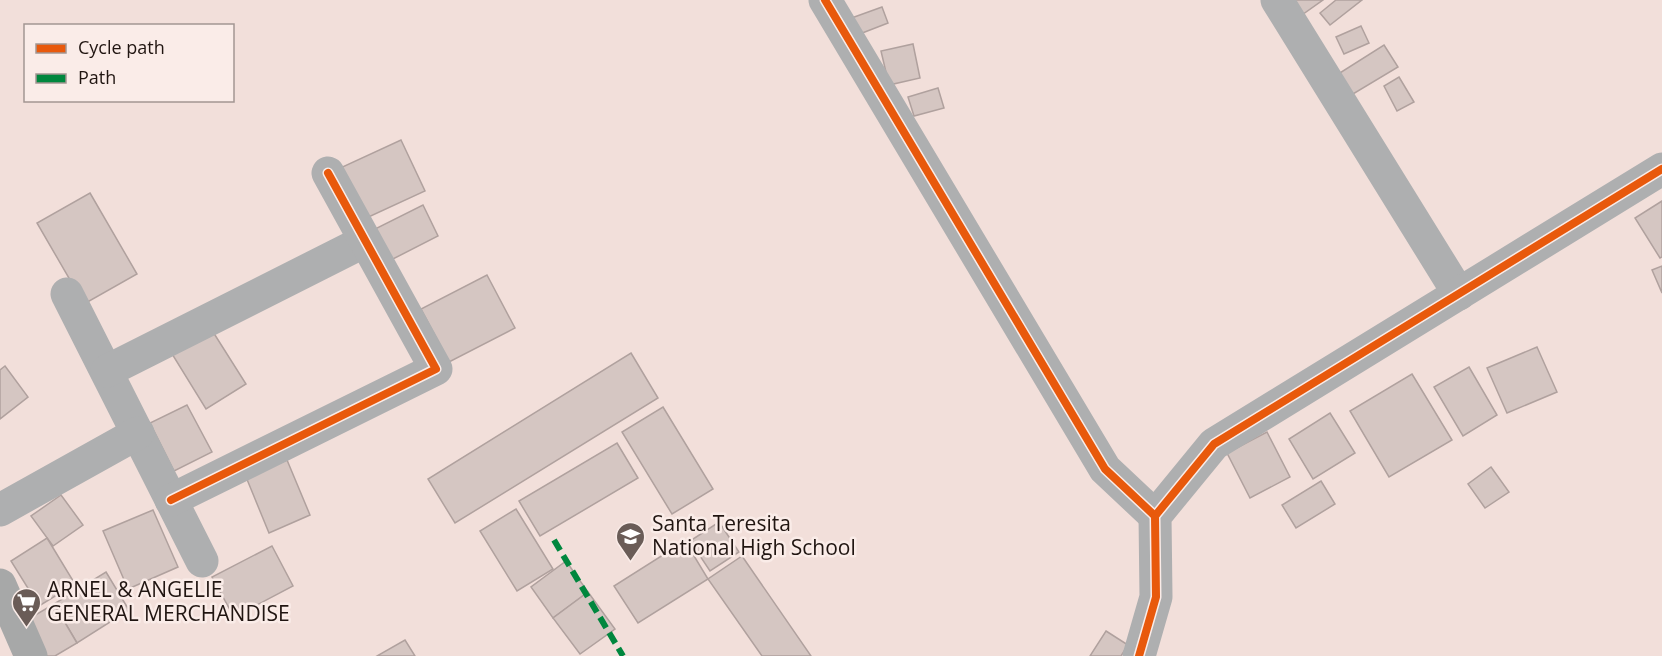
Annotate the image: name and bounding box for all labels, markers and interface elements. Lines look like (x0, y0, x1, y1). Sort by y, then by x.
legend (24, 24, 234, 102)
text: Cycle path (78, 35, 165, 59)
text: Path (78, 65, 116, 89)
place label: Santa Teresita National High School (652, 509, 856, 561)
school or university icon: Santa Teresita National High School (615, 520, 647, 562)
place label: ARNEL & ANGELIE GENERAL MERCHANDISE (47, 575, 290, 627)
supermarket icon: ARNEL & ANGELIE GENERAL MERCHANDISE (10, 586, 42, 628)

